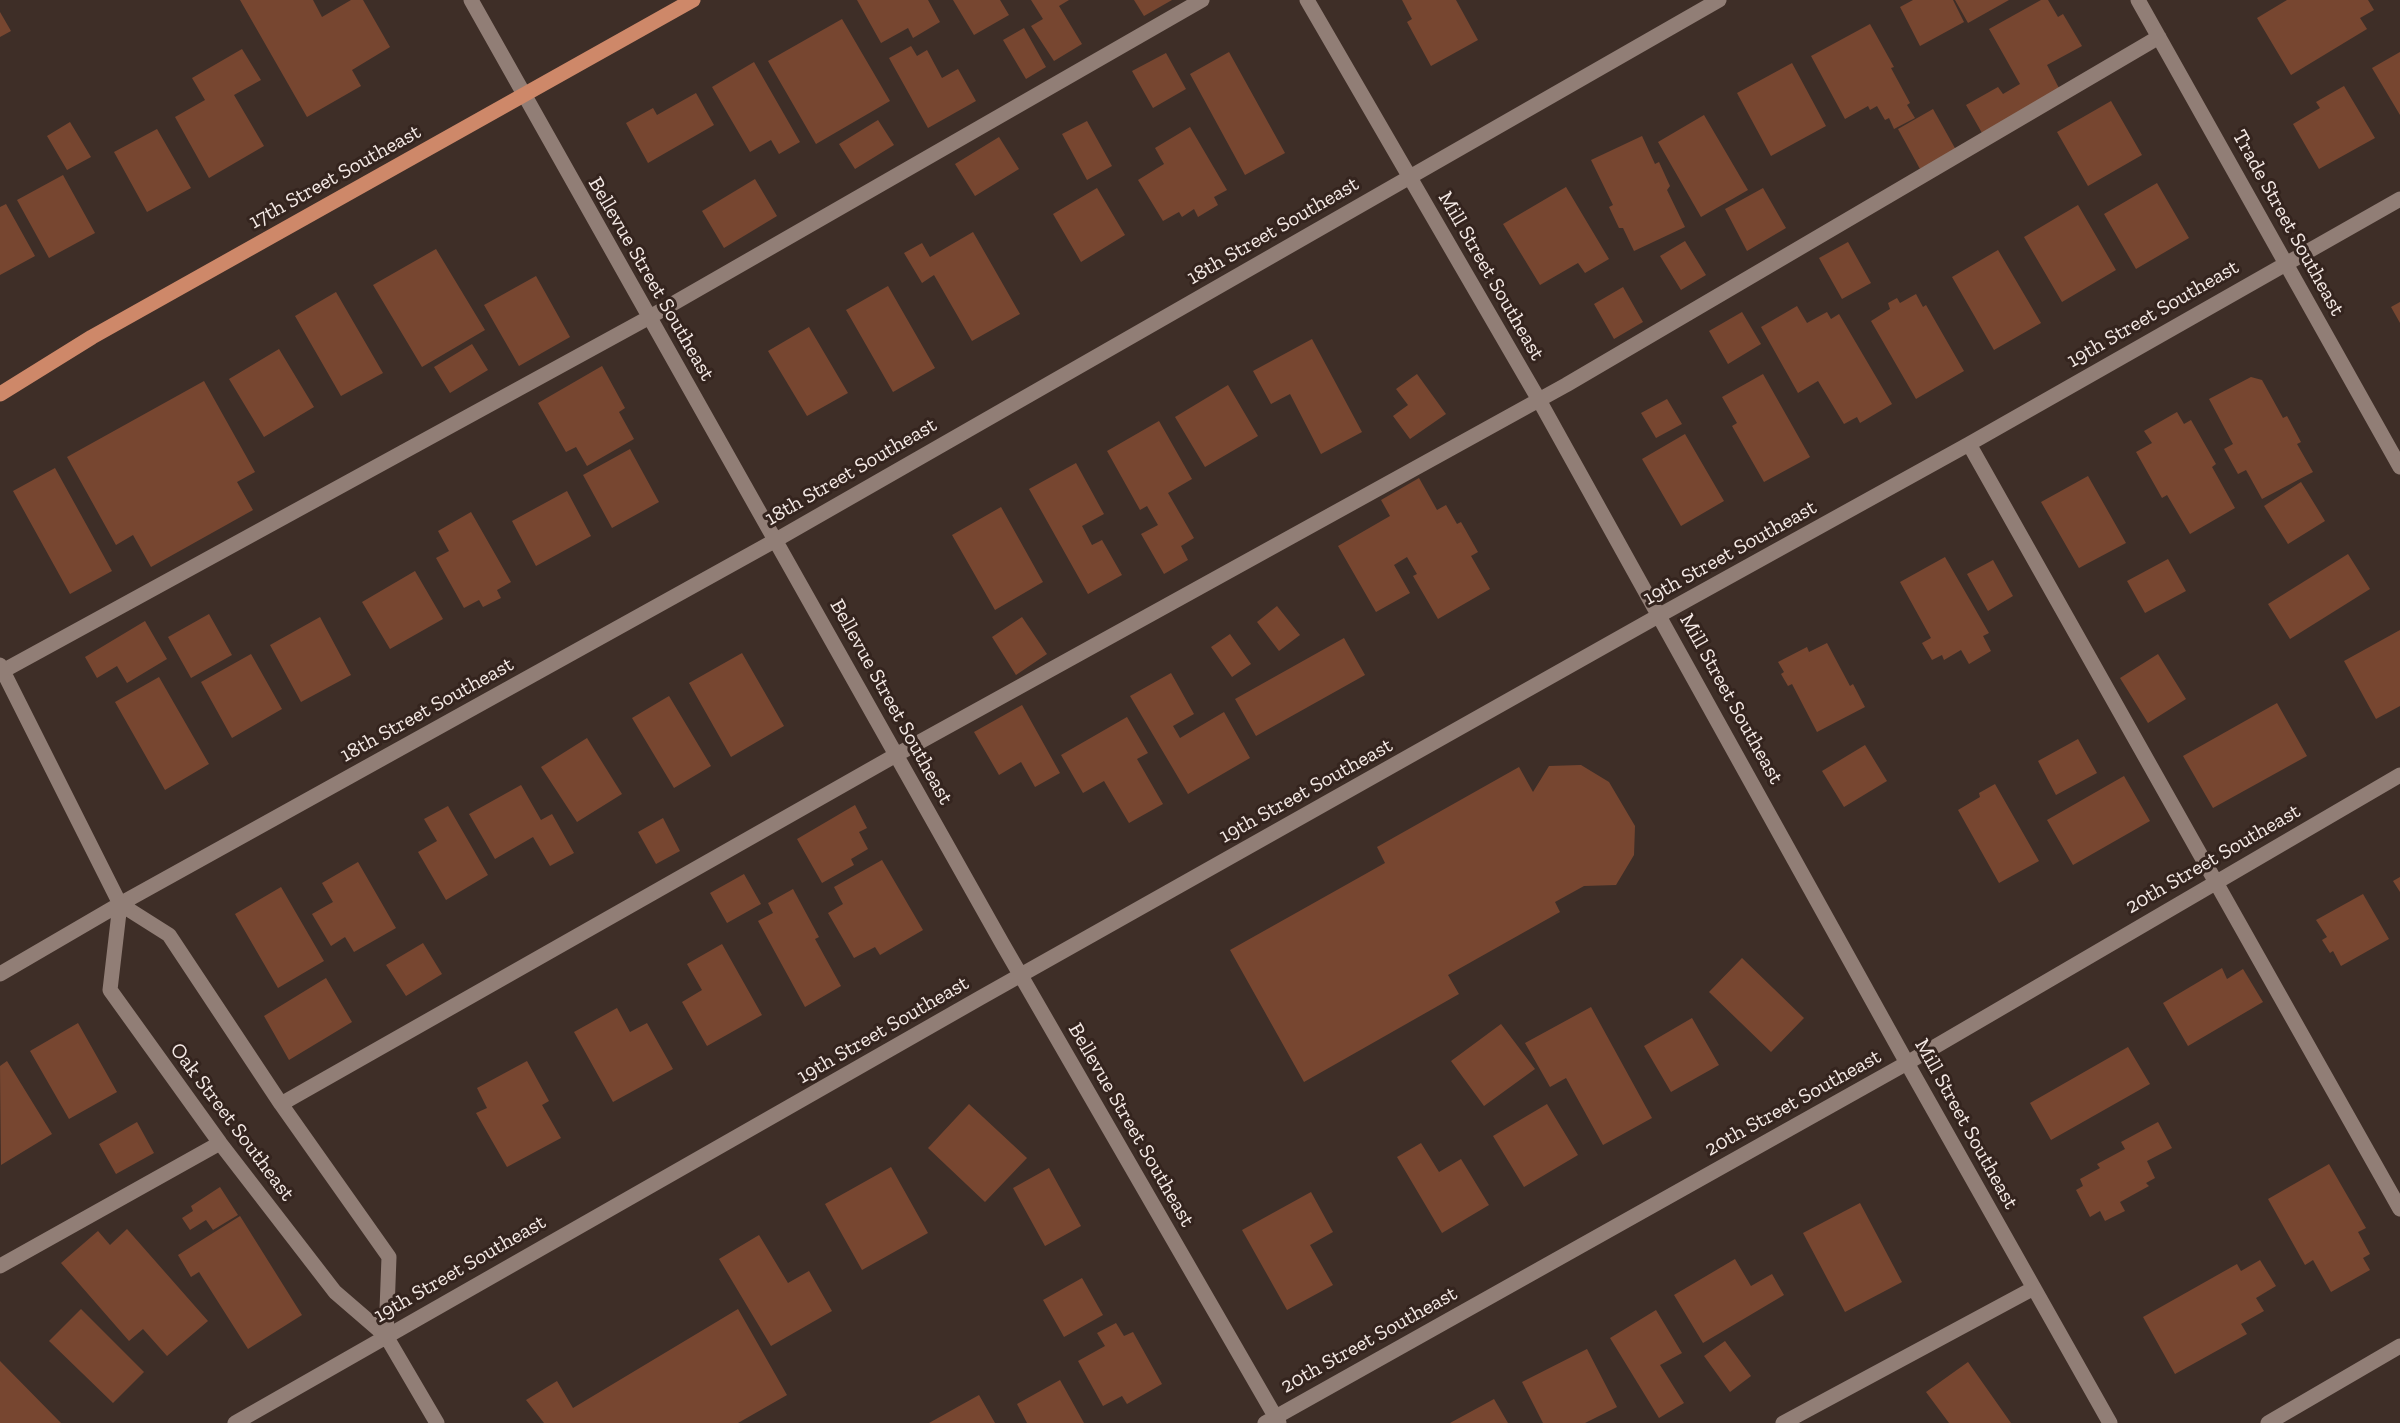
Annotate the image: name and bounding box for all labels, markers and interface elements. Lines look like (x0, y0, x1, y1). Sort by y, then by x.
street label: 17th Street Southeast (245, 119, 425, 235)
street label: Trade Street Southeast (2227, 126, 2349, 320)
street label: 18th Street Southeast (1183, 172, 1363, 290)
street label: Bellevue Street Southeast (582, 173, 720, 385)
street label: Mill Street Southeast (1432, 187, 1550, 365)
street label: 19th Street Southeast (2063, 255, 2243, 373)
street label: 18th Street Southeast (761, 413, 941, 531)
street label: 19th Street Southeast (1639, 495, 1821, 611)
street label: Bellevue Street Southeast (824, 595, 958, 809)
street label: Mill Street Southeast (1674, 609, 1788, 789)
street label: 18th Street Southeast (336, 652, 518, 768)
street label: 19th Street Southeast (1215, 733, 1397, 849)
street label: 20th Street Southeast (2121, 799, 2305, 919)
street label: 19th Street Southeast (793, 971, 973, 1089)
street label: Bellevue Street Southeast (1062, 1019, 1200, 1231)
street label: Mill Street Southeast (1909, 1034, 2023, 1214)
street label: Oak Street Southeast (164, 1038, 300, 1206)
street label: 20th Street Southeast (1700, 1044, 1886, 1162)
street label: 19th Street Southeast (370, 1210, 550, 1328)
street label: 20th Street Southeast (1276, 1281, 1462, 1399)

